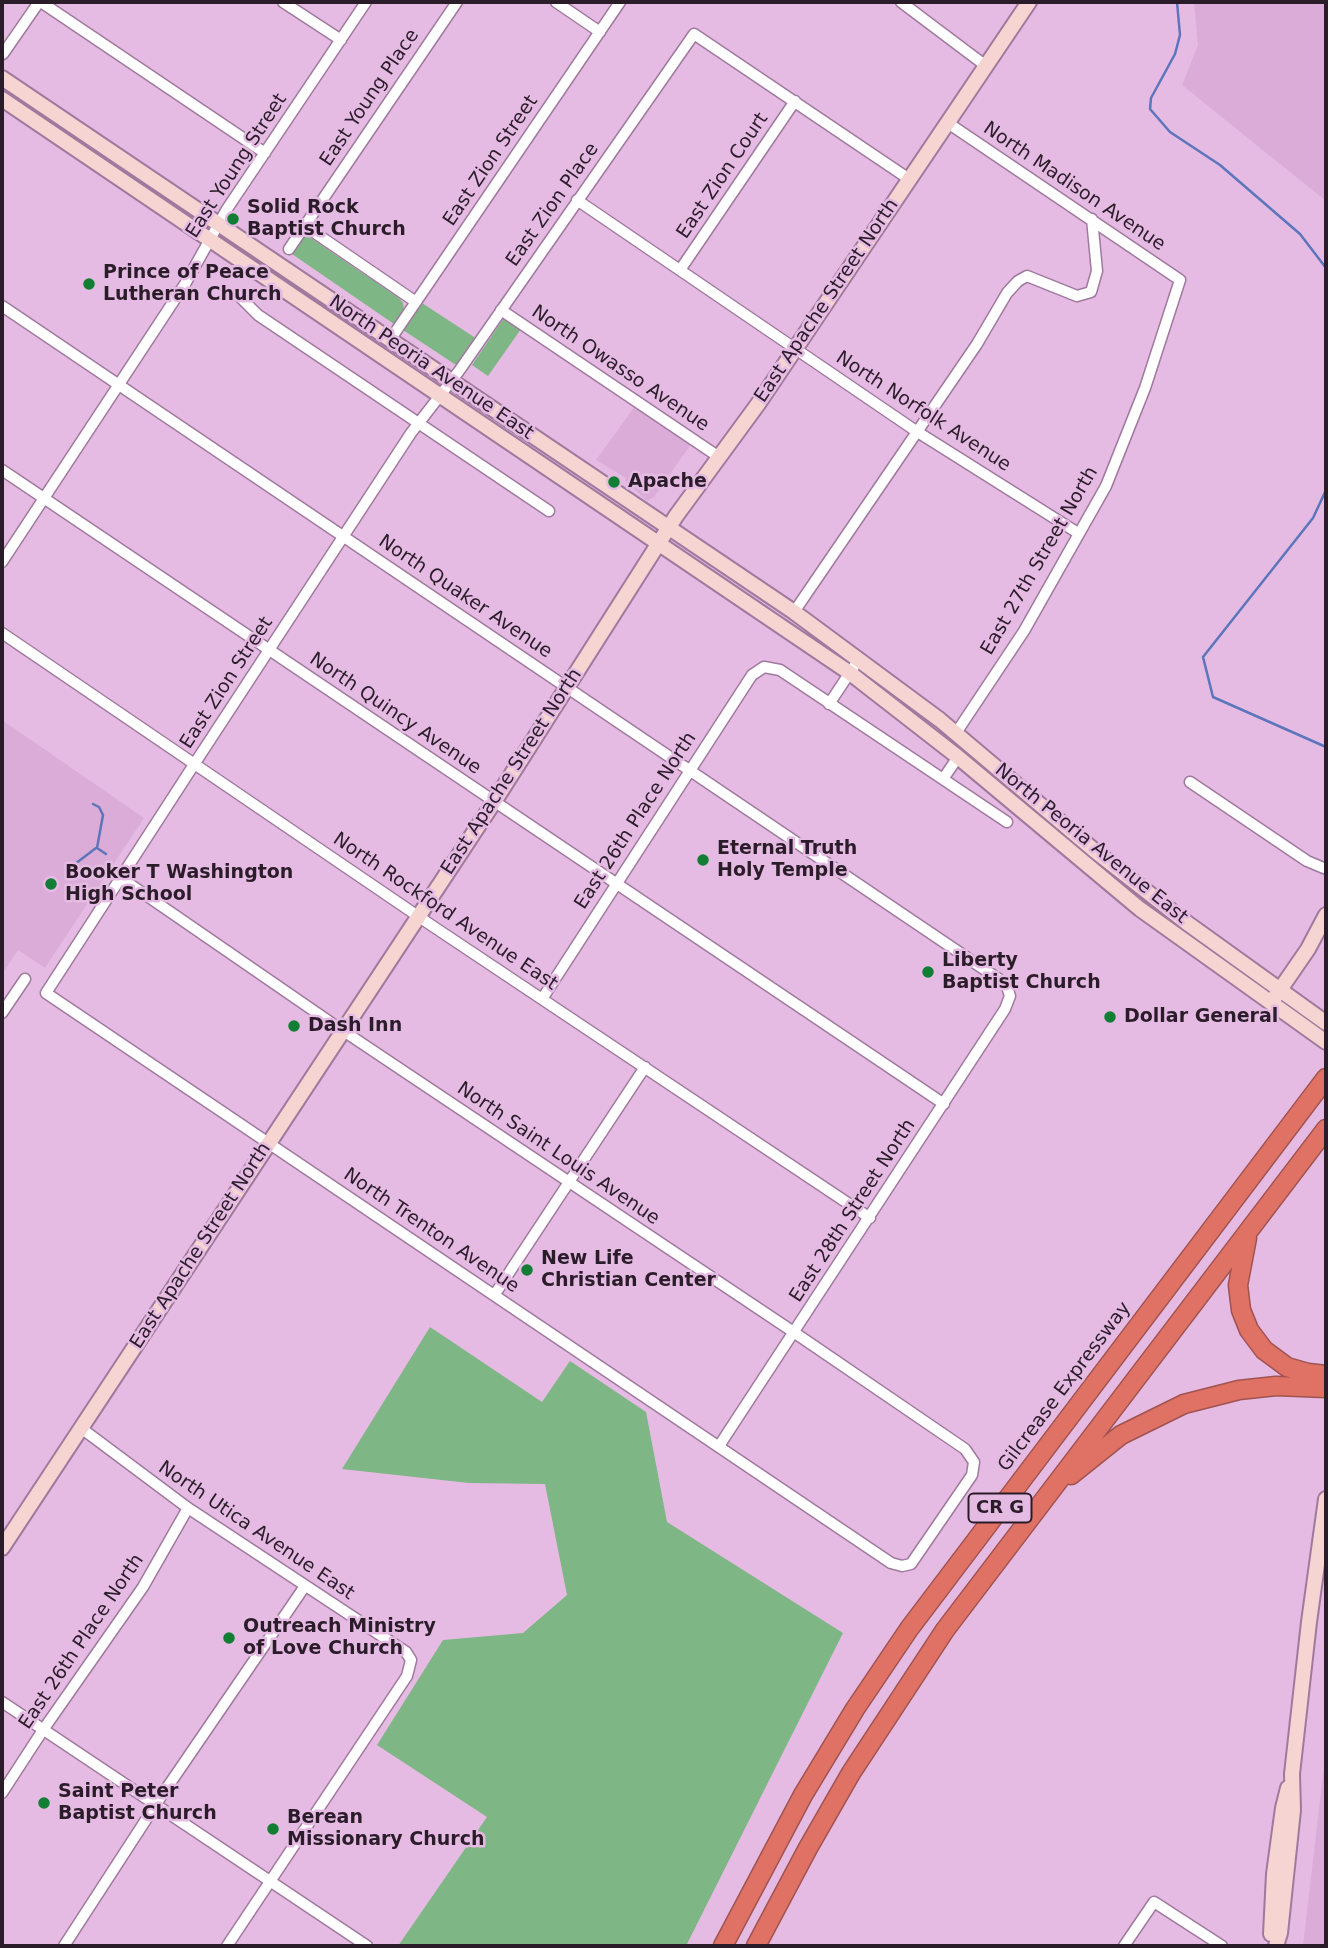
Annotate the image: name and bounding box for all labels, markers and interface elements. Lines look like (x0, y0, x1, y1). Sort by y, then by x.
street label: East Young Place (316, 25, 424, 171)
street label: East Young Street (182, 89, 292, 243)
street label: East Zion Street (439, 91, 543, 231)
street label: East Zion Court (672, 109, 774, 243)
street label: North Madison Avenue (979, 118, 1169, 256)
street label: East Zion Place (502, 139, 604, 271)
street label: East Apache Street North (750, 195, 904, 407)
place label: Solid Rock Baptist Church (247, 197, 406, 241)
marker: Solid Rock Baptist Church (225, 211, 241, 227)
place label: Prince of Peace Lutheran Church (103, 262, 282, 306)
marker: Prince of Peace Lutheran Church (81, 276, 97, 292)
street label: North Peoria Avenue East (324, 291, 538, 445)
street label: North Owasso Avenue (527, 301, 713, 437)
street label: North Norfolk Avenue (831, 347, 1015, 477)
street label: East 27th Street North (977, 463, 1103, 659)
place label: Apache (628, 471, 707, 493)
marker: Apache (606, 474, 622, 490)
street label: North Quaker Avenue (374, 530, 556, 664)
street label: East Zion Street (176, 613, 278, 753)
street label: North Quincy Avenue (305, 648, 485, 780)
street label: East Apache Street North (437, 665, 587, 879)
street label: East 26th Place North (570, 728, 702, 914)
street label: North Peoria Avenue East (990, 759, 1192, 929)
street label: North Rockford Avenue East (328, 828, 562, 996)
place label: Eternal Truth Holy Temple (717, 838, 857, 882)
marker: Eternal Truth Holy Temple (695, 852, 711, 868)
place label: Booker T Washington High School (65, 862, 293, 906)
marker: Booker T Washington High School (43, 876, 59, 892)
place label: Liberty Baptist Church (942, 950, 1101, 994)
marker: Liberty Baptist Church (920, 964, 936, 980)
place label: Dollar General (1124, 1006, 1278, 1028)
marker: Dollar General (1102, 1009, 1118, 1025)
place label: Dash Inn (308, 1015, 402, 1037)
marker: Dash Inn (286, 1018, 302, 1034)
street label: North Saint Louis Avenue (452, 1078, 664, 1230)
street label: East 28th Street North (785, 1115, 921, 1307)
street label: East Apache Street North (126, 1139, 276, 1353)
street label: North Trenton Avenue (339, 1164, 523, 1298)
place label: New Life Christian Center (541, 1248, 716, 1292)
marker: New Life Christian Center (519, 1262, 535, 1278)
street label: Gilcrease Expressway (994, 1298, 1136, 1476)
street label: North Utica Avenue East (154, 1457, 358, 1605)
road number: CR G (968, 1493, 1032, 1522)
street label: East 26th Place North (15, 1550, 149, 1734)
place label: Outreach Ministry of Love Church (243, 1616, 436, 1660)
marker: Outreach Ministry of Love Church (221, 1630, 237, 1646)
place label: Saint Peter Baptist Church (58, 1781, 217, 1825)
marker: Saint Peter Baptist Church (36, 1795, 52, 1811)
place label: Berean Missionary Church (287, 1807, 484, 1851)
marker: Berean Missionary Church (265, 1821, 281, 1837)

